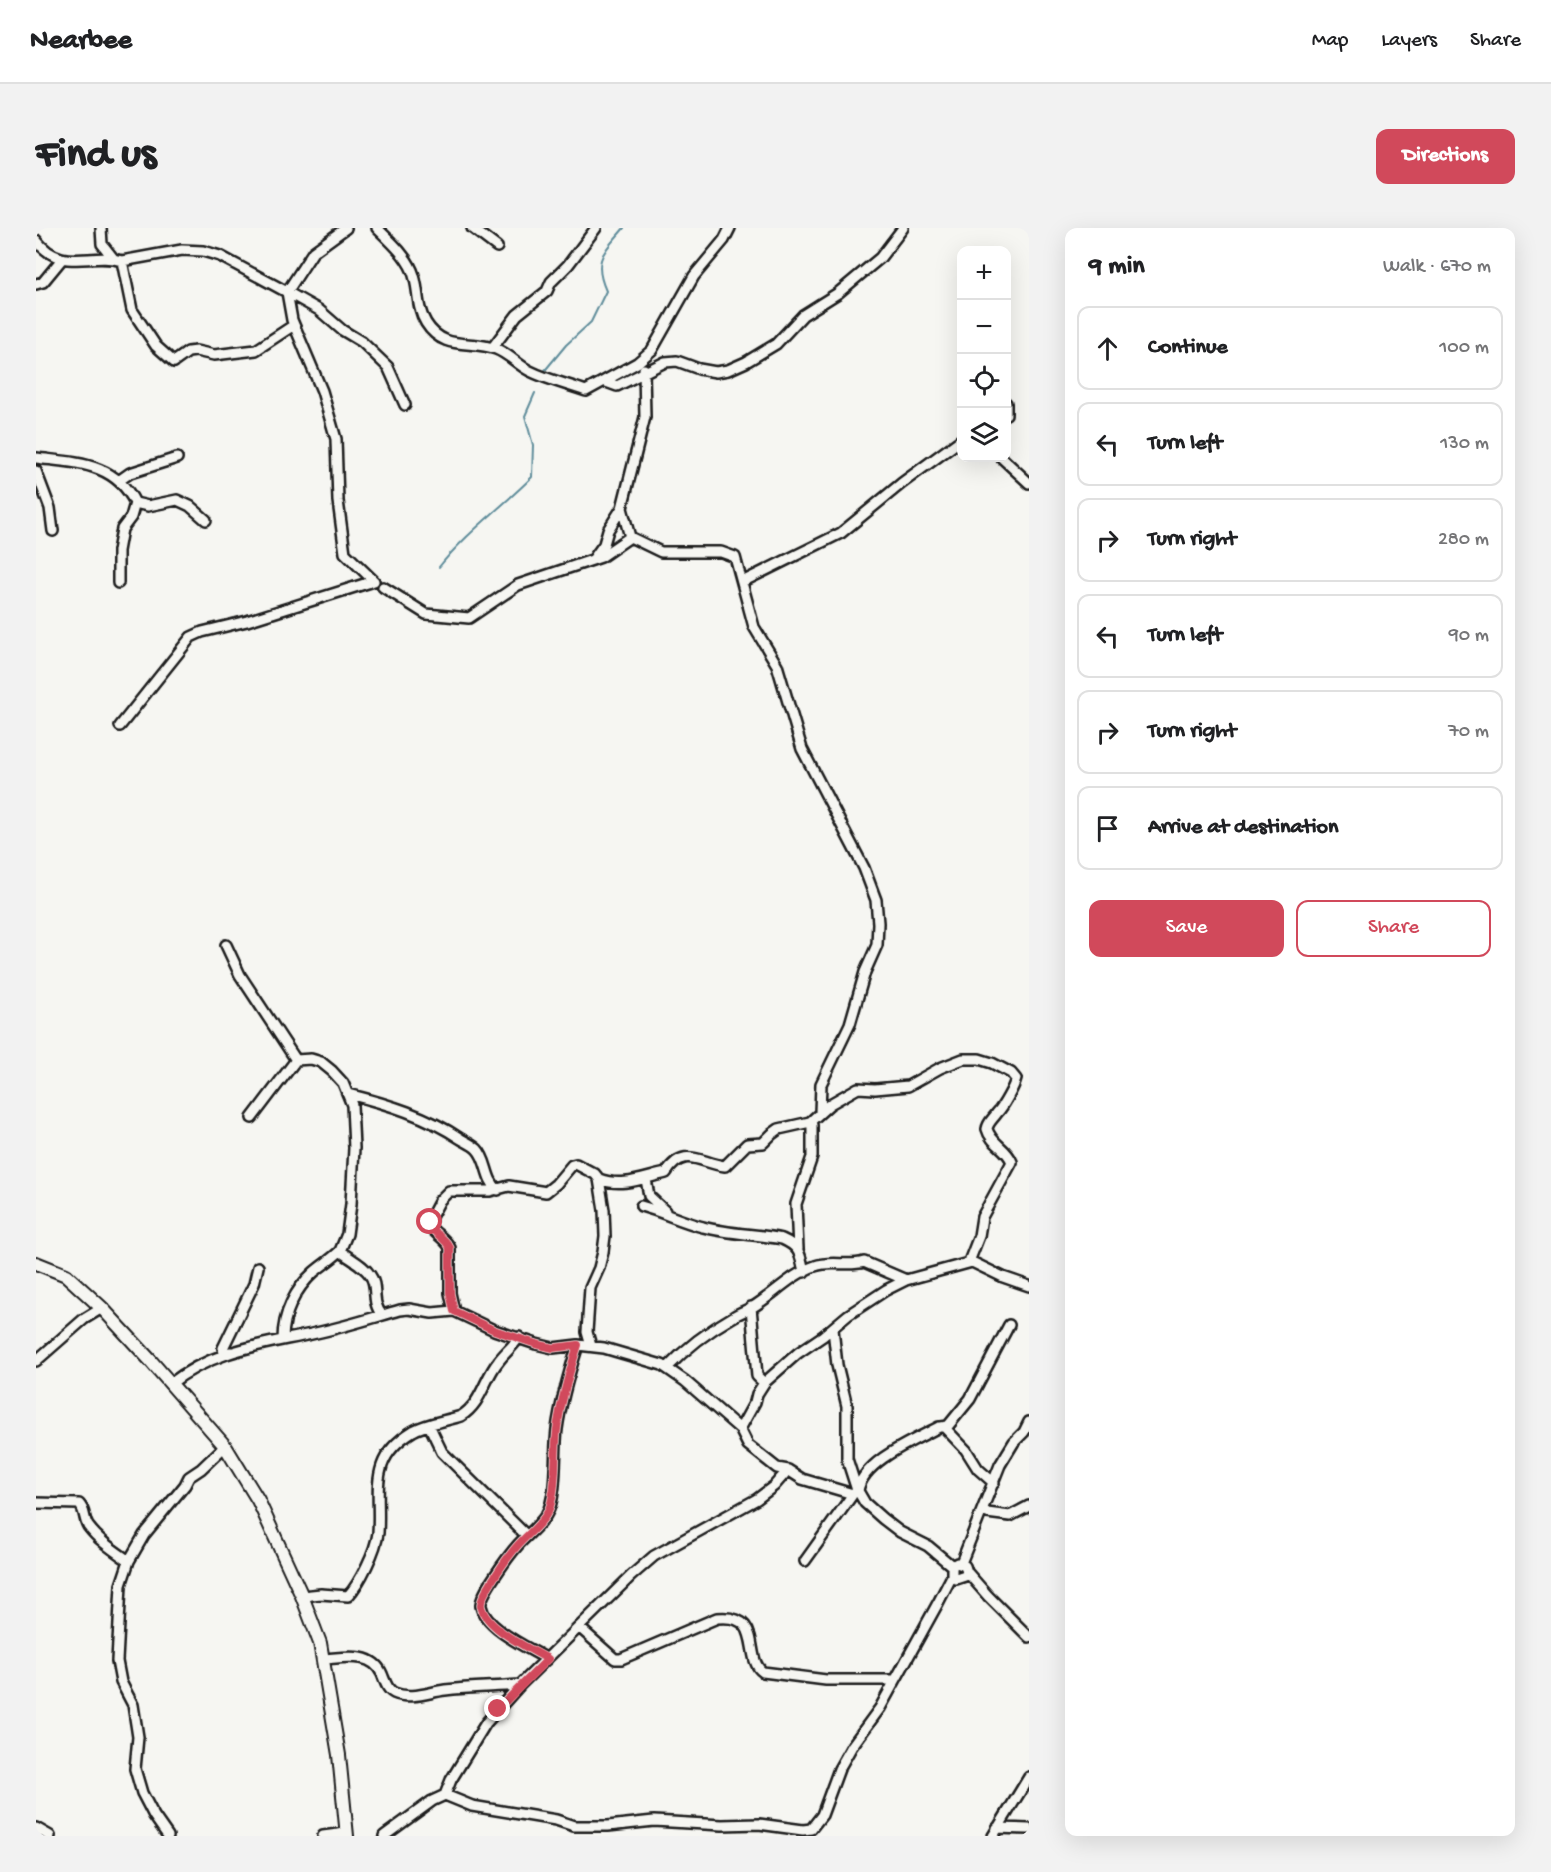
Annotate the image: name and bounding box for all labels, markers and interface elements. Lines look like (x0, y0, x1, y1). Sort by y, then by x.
text: Nearbee (30, 25, 132, 58)
text: Map (1312, 29, 1348, 54)
text: Layers (1381, 29, 1437, 54)
text: Share (1470, 29, 1521, 54)
button: Directions (1376, 129, 1515, 184)
text: Find us (36, 132, 156, 181)
map controls (957, 246, 1011, 462)
button: + (957, 246, 1011, 300)
text: 9 min (1089, 252, 1145, 283)
text: Walk · 670 m (1383, 256, 1491, 279)
button: − (957, 300, 1011, 354)
icon: ahead (1091, 332, 1124, 365)
text: Continue (1148, 335, 1228, 361)
text: 100 m (1439, 337, 1489, 360)
button: locate (957, 354, 1011, 408)
button: layers (957, 408, 1011, 462)
icon: left (1091, 428, 1124, 461)
text: Turn left (1148, 431, 1222, 457)
text: 130 m (1440, 433, 1489, 456)
icon: right (1091, 524, 1124, 557)
text: Turn right (1148, 527, 1236, 553)
text: 280 m (1438, 529, 1489, 552)
icon: left (1091, 620, 1124, 653)
text: Turn left (1148, 623, 1222, 649)
text: 90 m (1449, 625, 1489, 648)
icon: right (1091, 716, 1124, 749)
text: Turn right (1148, 719, 1236, 745)
text: 70 m (1448, 721, 1489, 744)
icon: arrive (1091, 812, 1124, 845)
text: Arrive at destination (1148, 815, 1338, 841)
button: Save (1089, 900, 1284, 957)
button: Share (1296, 900, 1491, 957)
route start (416, 1208, 442, 1234)
route end (484, 1695, 510, 1721)

